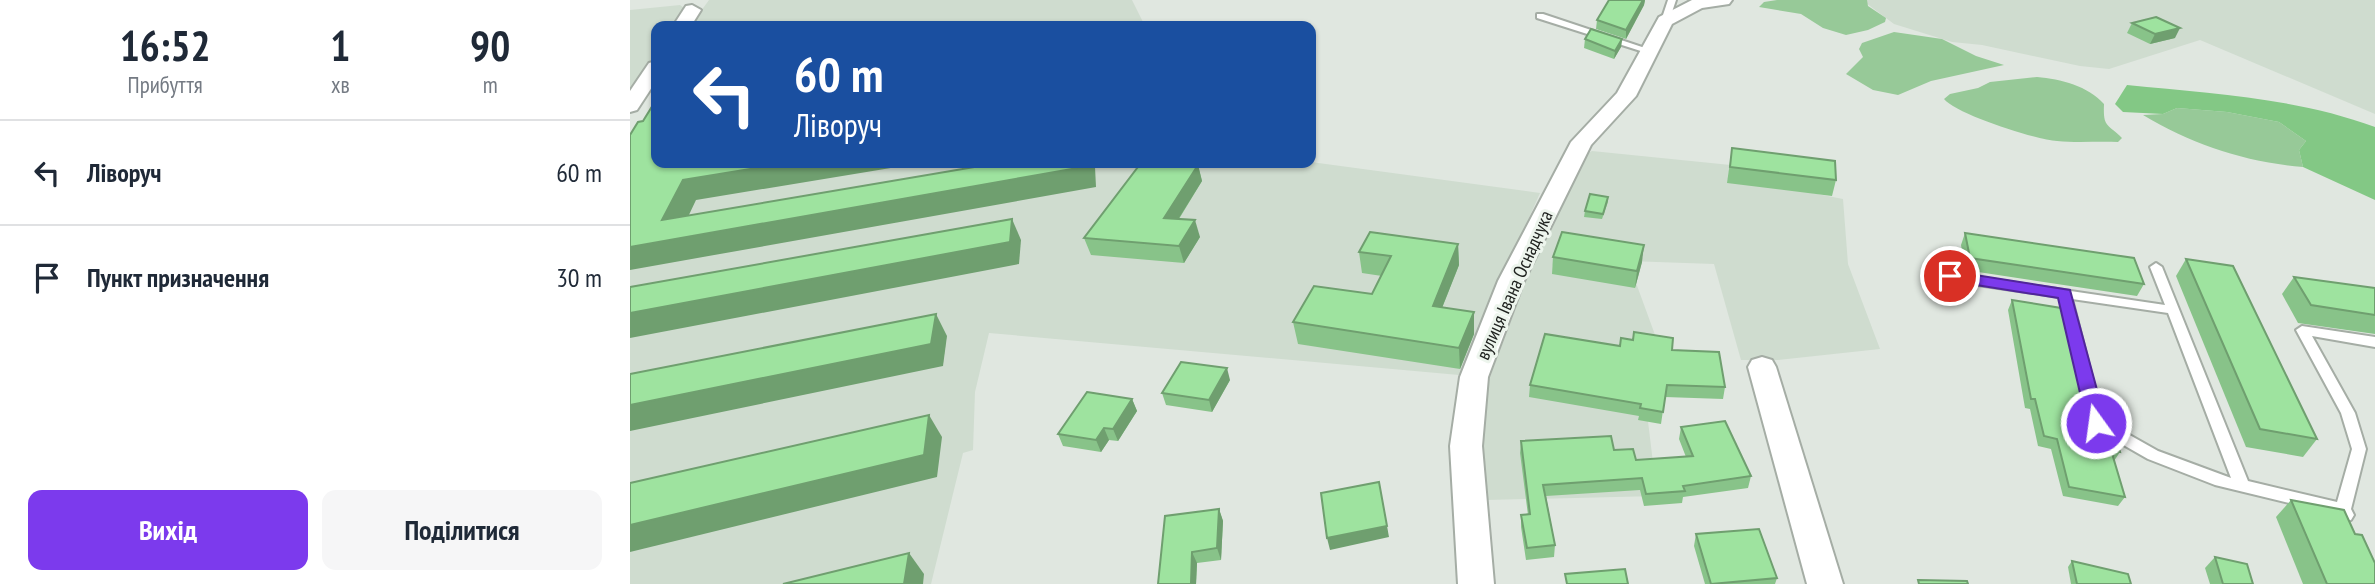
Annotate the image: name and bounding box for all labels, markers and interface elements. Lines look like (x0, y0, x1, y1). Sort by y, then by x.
text: 16:52 (120, 18, 211, 73)
text: 1 (330, 18, 350, 73)
text: 90 (470, 18, 510, 73)
text: 60 m (794, 42, 883, 106)
icon: left (679, 49, 770, 140)
text: Прибуття (128, 70, 203, 99)
text: хв (331, 70, 350, 99)
text: m (483, 70, 498, 99)
text: Ліворуч (794, 104, 882, 146)
icon: left (28, 154, 66, 192)
text: Ліворуч (87, 156, 161, 189)
text: 60 m (556, 156, 602, 189)
street label: вулиця Івана Оснадчука (1470, 207, 1558, 363)
pin (1920, 246, 1980, 306)
icon: arrive (1931, 257, 1969, 295)
icon: arrive (28, 259, 66, 297)
text: Пункт призначення (87, 261, 269, 294)
text: 30 m (556, 261, 602, 294)
position arrow (2059, 386, 2133, 460)
button: Вихід (28, 490, 308, 570)
button: Поділитися (322, 490, 602, 570)

